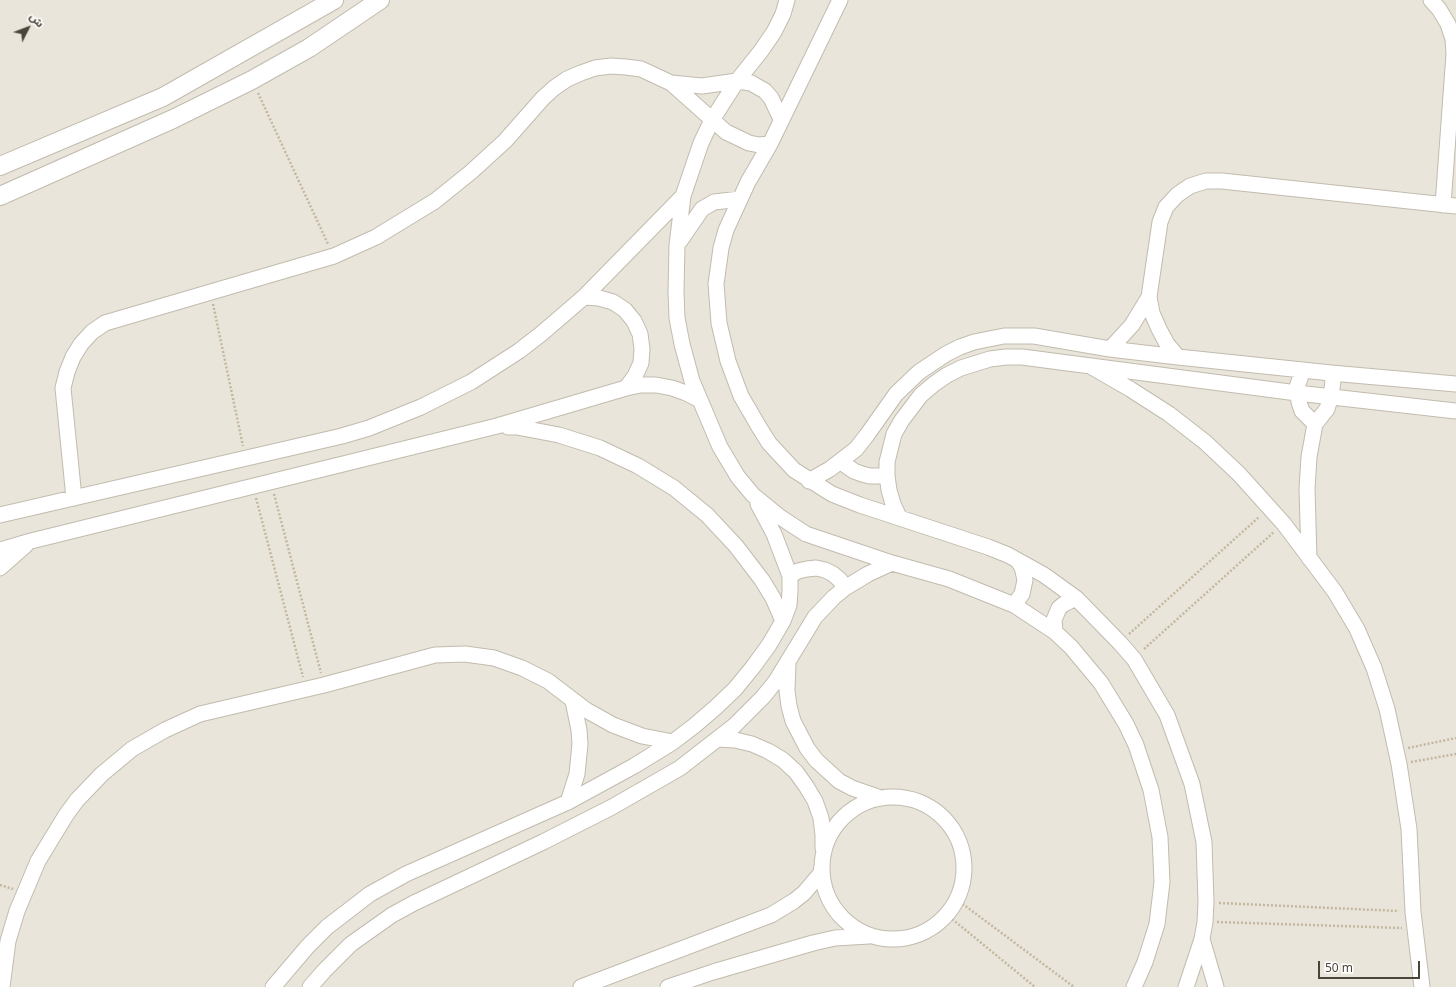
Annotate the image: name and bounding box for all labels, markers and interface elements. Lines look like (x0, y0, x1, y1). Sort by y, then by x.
north arrow (8, 8, 48, 48)
text: ش (27, 9, 48, 30)
scale bar (1320, 953, 1422, 979)
text: 50 m (1325, 959, 1353, 976)

